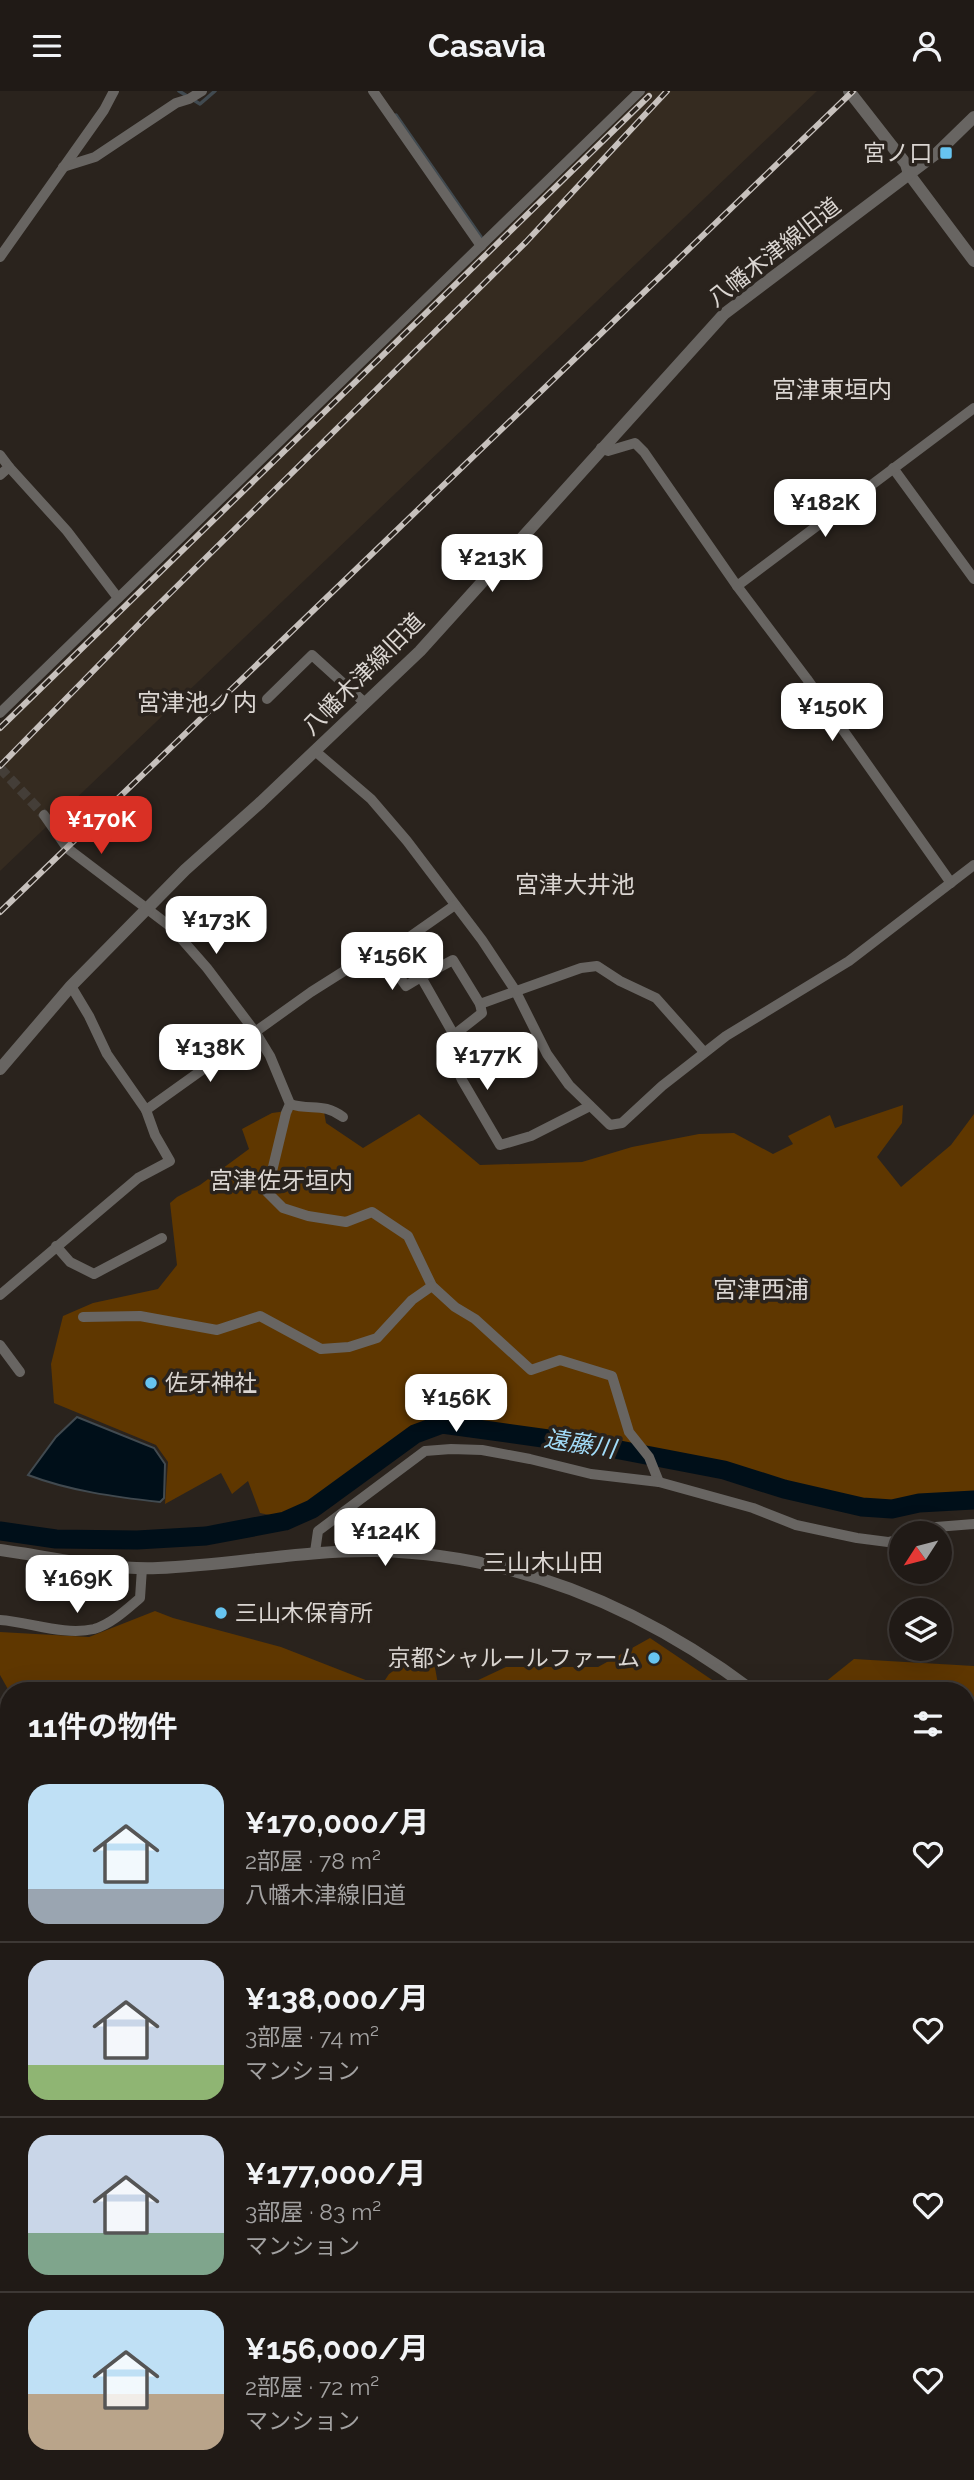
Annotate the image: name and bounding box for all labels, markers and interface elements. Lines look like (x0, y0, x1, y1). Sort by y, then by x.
icon: menu (28, 27, 66, 65)
text: Casavia (428, 27, 546, 64)
icon: person (908, 27, 946, 65)
place label: 宮ノ口 (863, 139, 932, 166)
marker: 宮ノ口 (938, 145, 954, 161)
street label: 八幡木津線旧道 (702, 191, 845, 312)
district label: 宮津東垣内 (772, 375, 892, 404)
pin: ¥182K (776, 479, 874, 539)
text: ¥182K (790, 488, 860, 515)
pin: ¥213K (443, 535, 541, 594)
text: ¥213K (458, 543, 526, 570)
street label: 八幡木津線旧道 (296, 607, 429, 740)
pin: ¥150K (783, 683, 881, 743)
district label: 宮津池ノ内 (137, 688, 257, 717)
text: ¥150K (797, 692, 867, 719)
pin: ¥170K (52, 797, 150, 856)
text: ¥170K (66, 805, 136, 832)
district label: 宮津大井池 (515, 870, 635, 899)
pin: ¥173K (167, 897, 265, 956)
text: ¥173K (182, 905, 250, 932)
pin: ¥156K (343, 933, 441, 992)
text: ¥156K (357, 941, 427, 968)
pin: ¥138K (161, 1025, 259, 1084)
text: ¥138K (175, 1033, 245, 1060)
pin: ¥177K (438, 1033, 536, 1092)
text: ¥177K (452, 1041, 522, 1068)
district label: 宮津佐牙垣内 (209, 1166, 353, 1195)
district label: 宮津西浦 (713, 1275, 809, 1304)
place label: 佐牙神社 (165, 1369, 257, 1396)
marker: 佐牙神社 (143, 1375, 159, 1391)
pin: ¥156K (407, 1375, 505, 1434)
text: ¥156K (421, 1383, 491, 1410)
water label: 遠藤川 (542, 1424, 621, 1464)
pin: ¥124K (336, 1509, 434, 1568)
text: ¥124K (350, 1517, 420, 1544)
north arrow (889, 1521, 952, 1584)
map controls (889, 1521, 952, 1661)
district label: 三山木山田 (483, 1548, 603, 1577)
pin: ¥169K (28, 1555, 126, 1615)
text: ¥169K (42, 1564, 112, 1591)
button: layers (889, 1598, 952, 1661)
place label: 三山木保育所 (235, 1599, 373, 1626)
marker: 三山木保育所 (213, 1605, 229, 1621)
place label: 京都シャルールファーム (388, 1644, 640, 1671)
marker: 京都シャルールファーム (646, 1650, 662, 1666)
icon: filters (909, 1705, 947, 1743)
text: 11件の物件 (28, 1709, 178, 1744)
text: ¥170,000/月 (245, 1805, 429, 1840)
icon: home (84, 1812, 168, 1896)
icon: heart (909, 1835, 947, 1873)
text: 2部屋 · 78 m² (245, 1847, 381, 1874)
text: 八幡木津線旧道 (245, 1881, 406, 1908)
text: ¥138,000/月 (245, 1981, 429, 2016)
icon: home (84, 1988, 168, 2072)
icon: heart (909, 2011, 947, 2049)
text: 3部屋 · 74 m² (245, 2023, 379, 2050)
text: マンション (245, 2057, 360, 2084)
text: ¥177,000/月 (245, 2156, 426, 2191)
icon: home (84, 2163, 168, 2247)
icon: heart (909, 2186, 947, 2224)
text: 3部屋 · 83 m² (245, 2198, 381, 2225)
text: マンション (245, 2232, 360, 2259)
text: ¥156,000/月 (245, 2331, 429, 2366)
icon: home (84, 2338, 168, 2422)
icon: heart (909, 2361, 947, 2399)
text: 2部屋 · 72 m² (245, 2373, 379, 2400)
text: マンション (245, 2407, 360, 2434)

